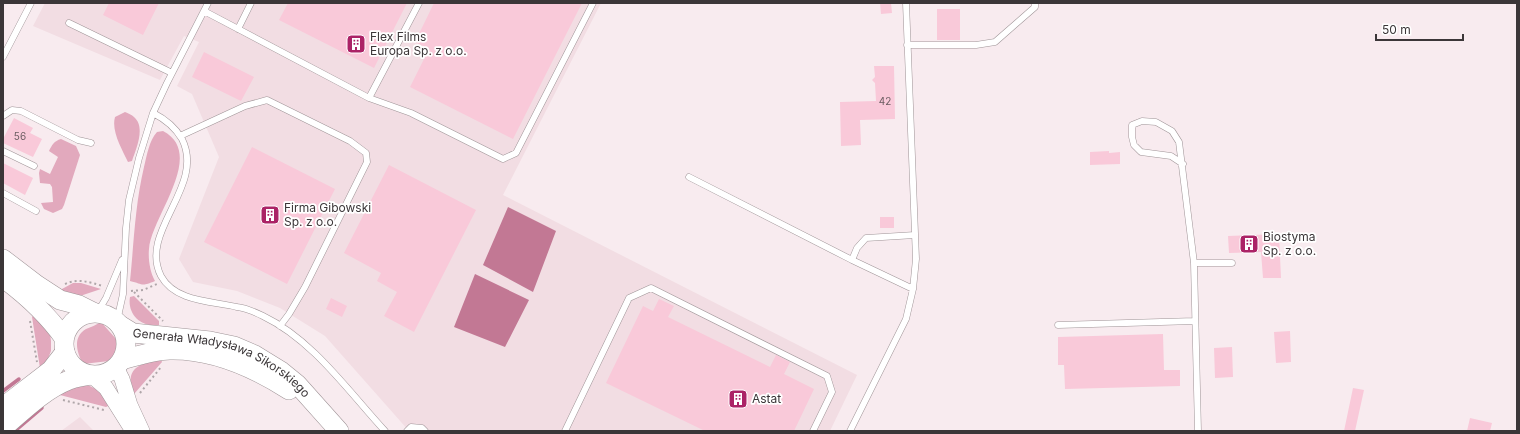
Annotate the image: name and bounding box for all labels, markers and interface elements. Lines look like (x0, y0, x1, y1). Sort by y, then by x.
scale bar (1376, 16, 1463, 42)
text: 50 m (1382, 22, 1411, 37)
place label: Flex Films Europa Sp. z o.o. (370, 29, 467, 58)
building icon: Flex Films Europa Sp. z o.o. (345, 33, 367, 55)
house number: 42 (879, 95, 891, 107)
house number: 56 (14, 130, 26, 142)
place label: Firma Gibowski Sp. z o.o. (284, 200, 371, 229)
building icon: Firma Gibowski Sp. z o.o. (259, 204, 281, 226)
place label: Biostyma Sp. z o.o. (1263, 229, 1316, 258)
building icon: Biostyma Sp. z o.o. (1238, 233, 1260, 255)
street label: Generała Władysława Sikorskiego (132, 325, 314, 400)
building icon: Astat (727, 388, 749, 410)
place label: Astat (752, 391, 781, 406)

